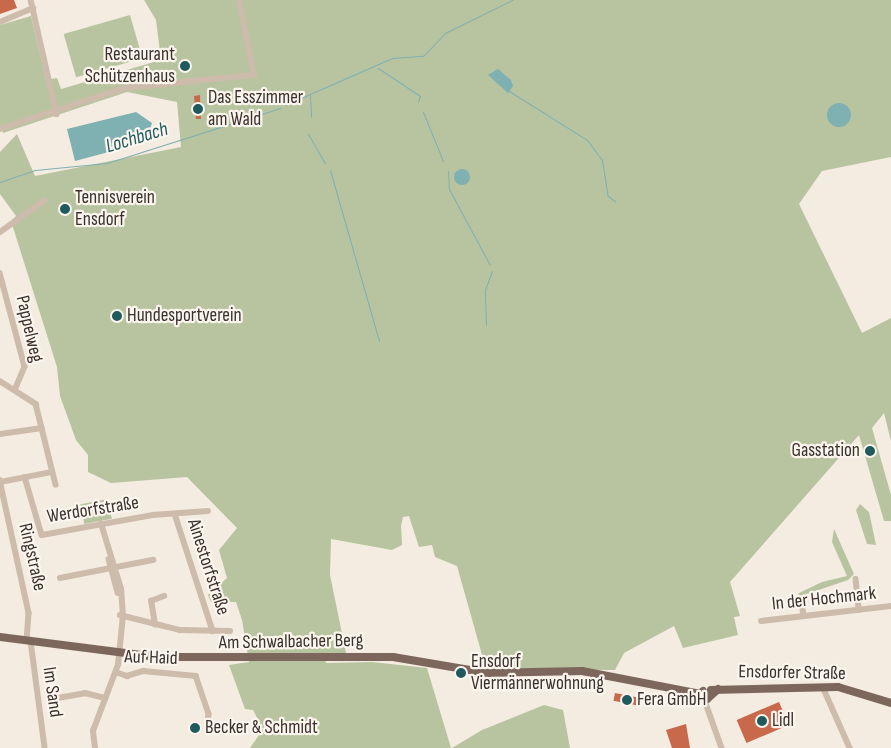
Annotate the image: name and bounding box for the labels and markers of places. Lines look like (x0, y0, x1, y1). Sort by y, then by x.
place label: Restaurant Schützenhaus (85, 44, 175, 88)
marker: Restaurant Schützenhaus (179, 60, 191, 72)
place label: Das Esszimmer am Wald (208, 87, 303, 131)
marker: Das Esszimmer am Wald (192, 103, 204, 115)
place label: Tennisverein Ensdorf (75, 187, 155, 231)
marker: Tennisverein Ensdorf (59, 203, 71, 215)
place label: Hundesportverein (127, 305, 242, 327)
marker: Hundesportverein (111, 310, 123, 322)
place label: Gasstation (792, 440, 860, 462)
marker: Gasstation (864, 445, 876, 457)
place label: Ensdorf Viermännerwohnung (471, 651, 604, 695)
marker: Ensdorf Viermännerwohnung (455, 667, 467, 679)
place label: Fera GmbH (637, 689, 706, 711)
marker: Fera GmbH (621, 694, 633, 706)
place label: Lidl (772, 710, 794, 732)
marker: Lidl (756, 715, 768, 727)
place label: Becker & Schmidt (205, 717, 318, 739)
marker: Becker & Schmidt (189, 722, 201, 734)

